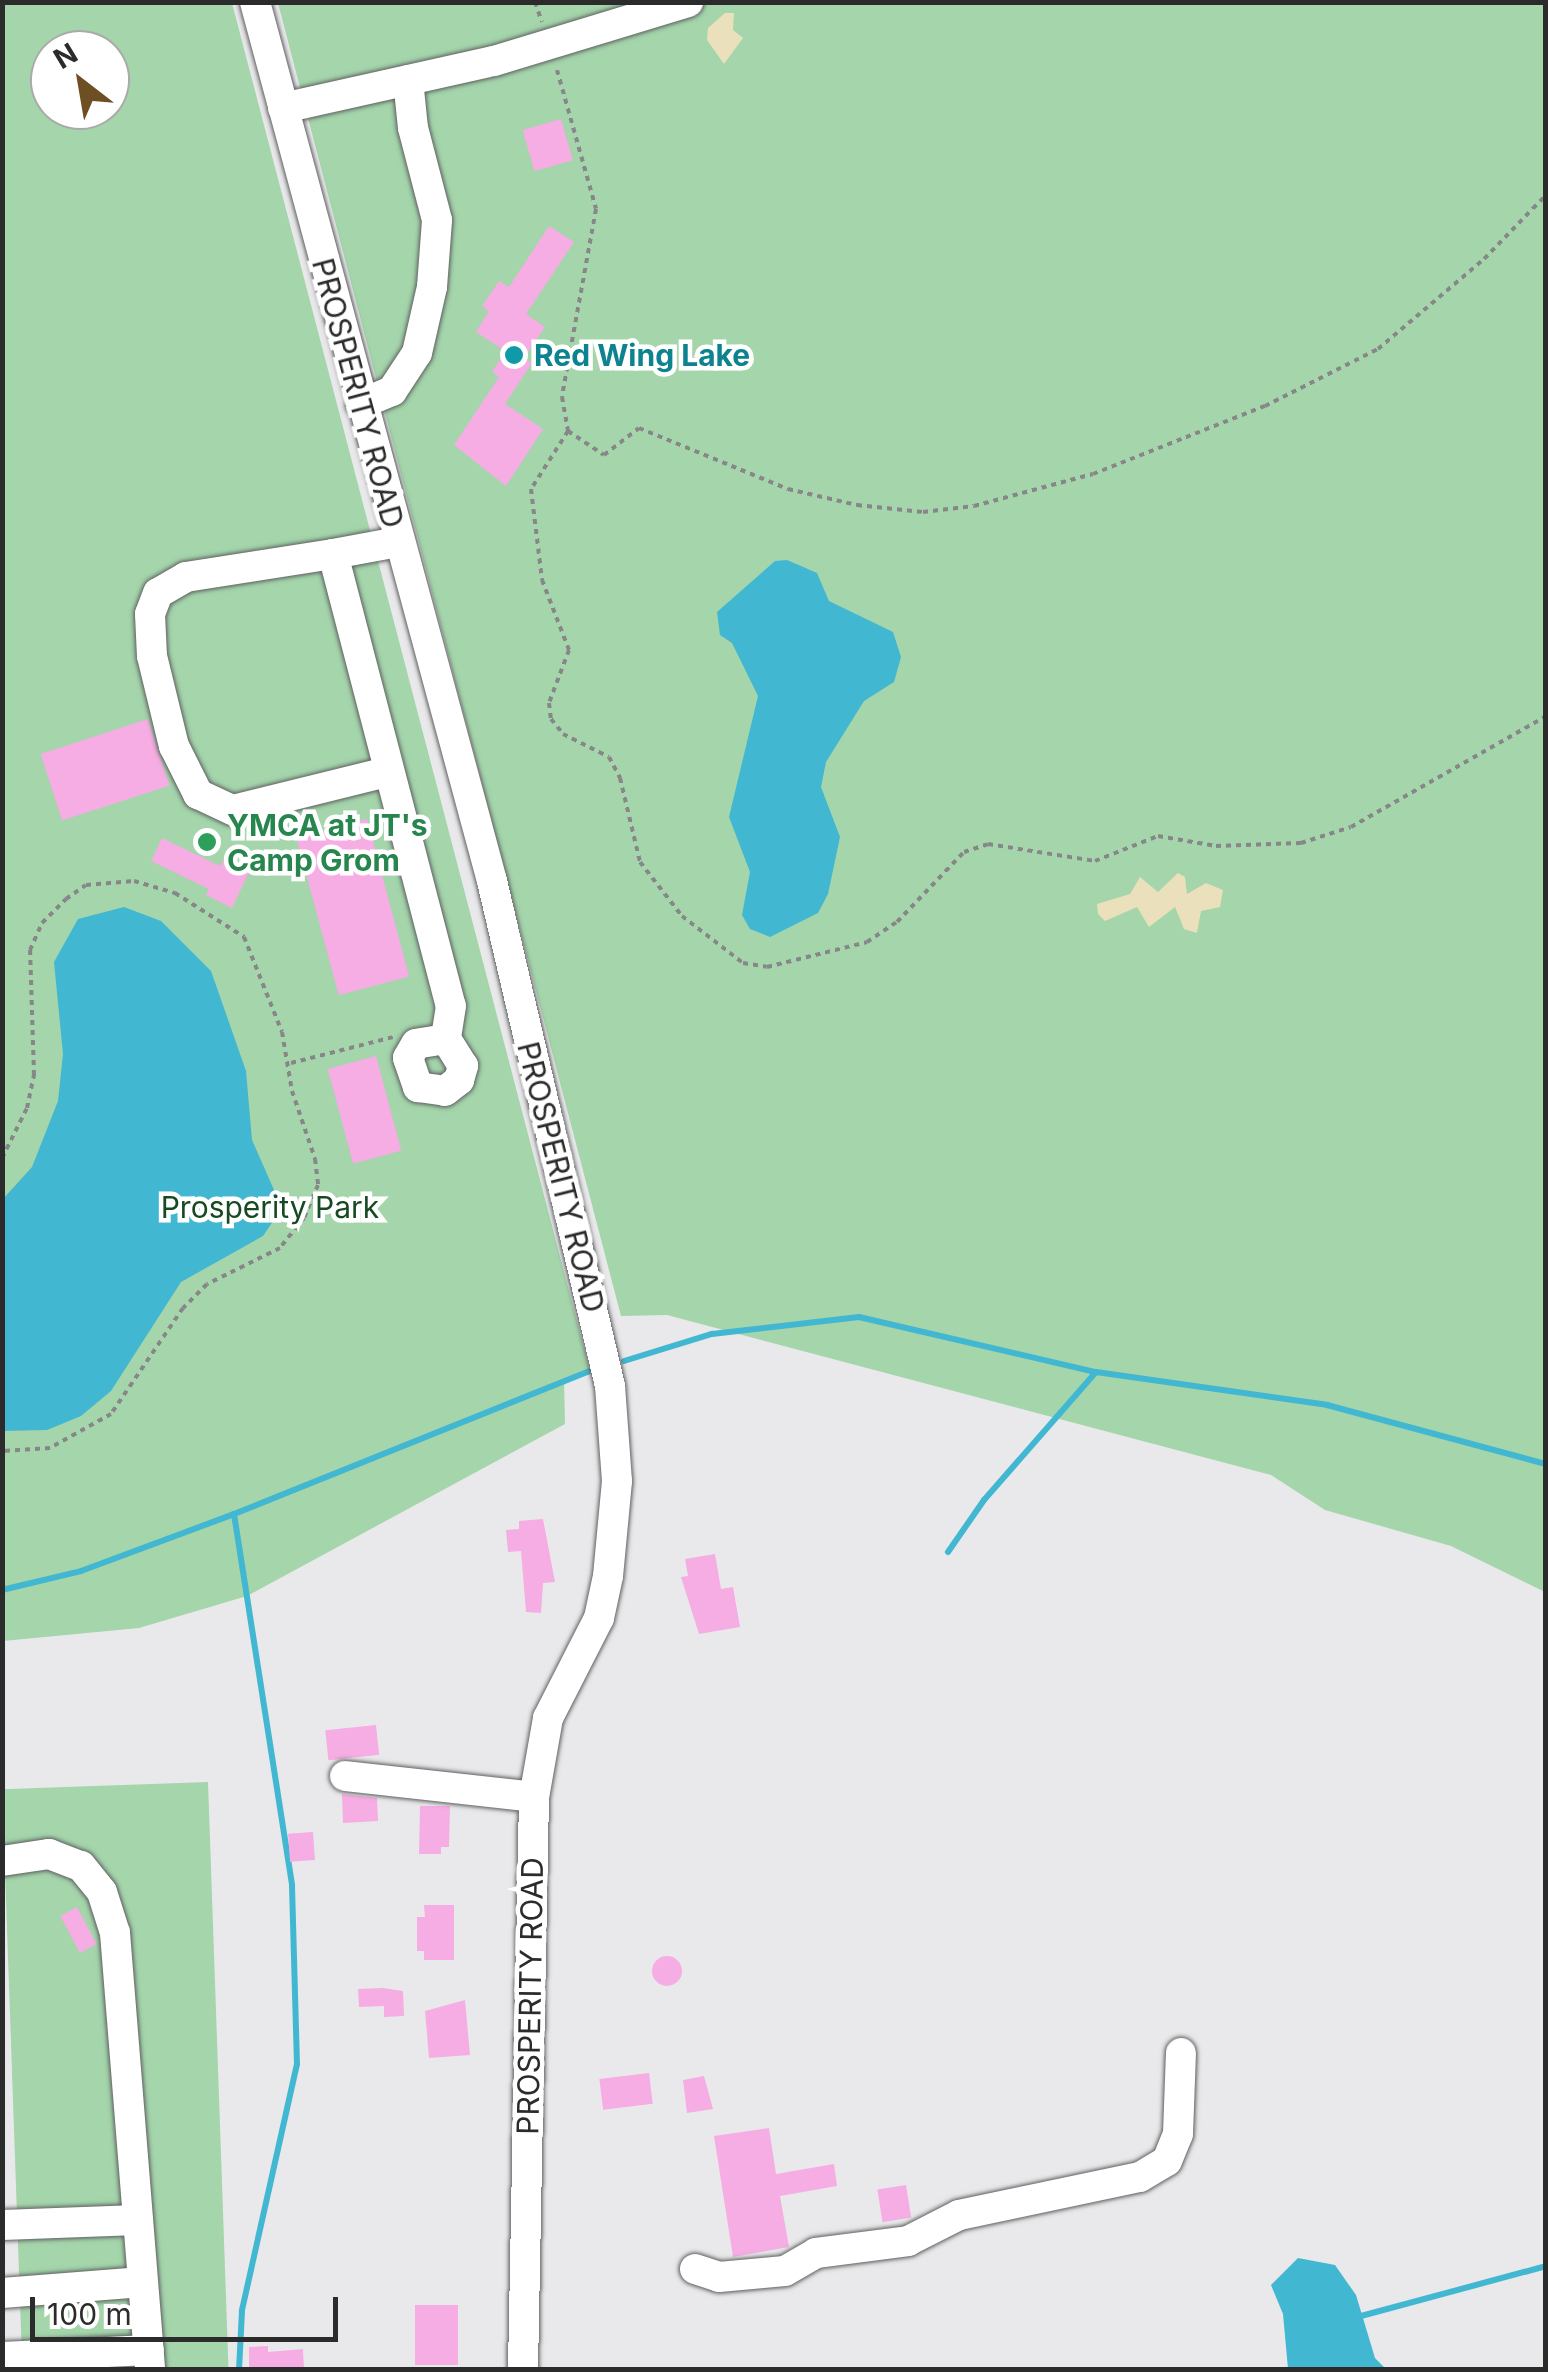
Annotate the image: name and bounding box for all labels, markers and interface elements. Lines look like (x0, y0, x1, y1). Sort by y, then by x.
north arrow (30, 30, 130, 130)
text: N (48, 36, 83, 76)
street label: PROSPERITY ROAD (305, 254, 411, 532)
place label: Red Wing Lake (534, 337, 750, 373)
marker: Red Wing Lake (503, 344, 525, 366)
place label: YMCA at JT's Camp Grom (227, 807, 428, 878)
marker: YMCA at JT's Camp Grom (196, 831, 218, 853)
street label: PROSPERITY ROAD (510, 1038, 612, 1316)
park label: Prosperity Park (161, 1189, 379, 1225)
street label: PROSPERITY ROAD (510, 1857, 550, 2135)
scale bar (35, 2277, 342, 2339)
text: 100 m (47, 2296, 132, 2332)

